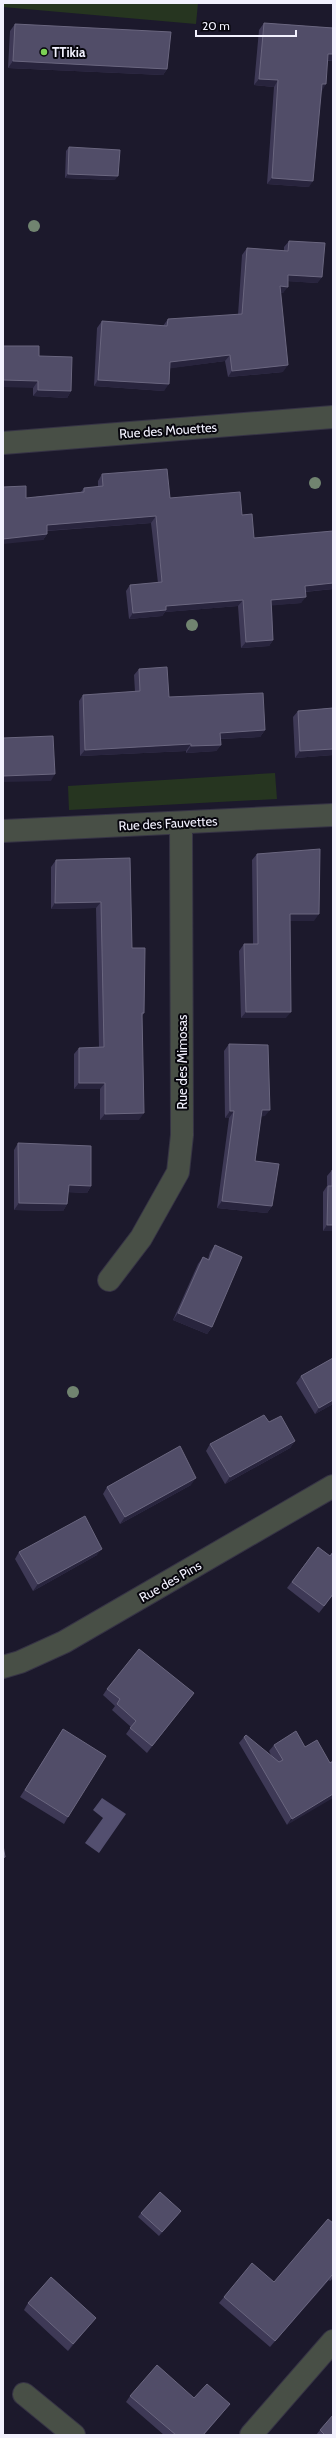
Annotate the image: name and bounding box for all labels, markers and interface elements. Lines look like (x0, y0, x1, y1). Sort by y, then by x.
scale bar (196, 12, 296, 38)
text: 20 m (202, 18, 230, 33)
place label: TTikia (52, 44, 86, 60)
marker: TTikia (39, 47, 49, 57)
street label: Rue des Mouettes (119, 419, 218, 441)
street label: Rue des Fauvettes (118, 812, 218, 834)
street label: Rue des Mimosas (174, 1014, 190, 1110)
street label: Rue des Pins (136, 1557, 204, 1605)

